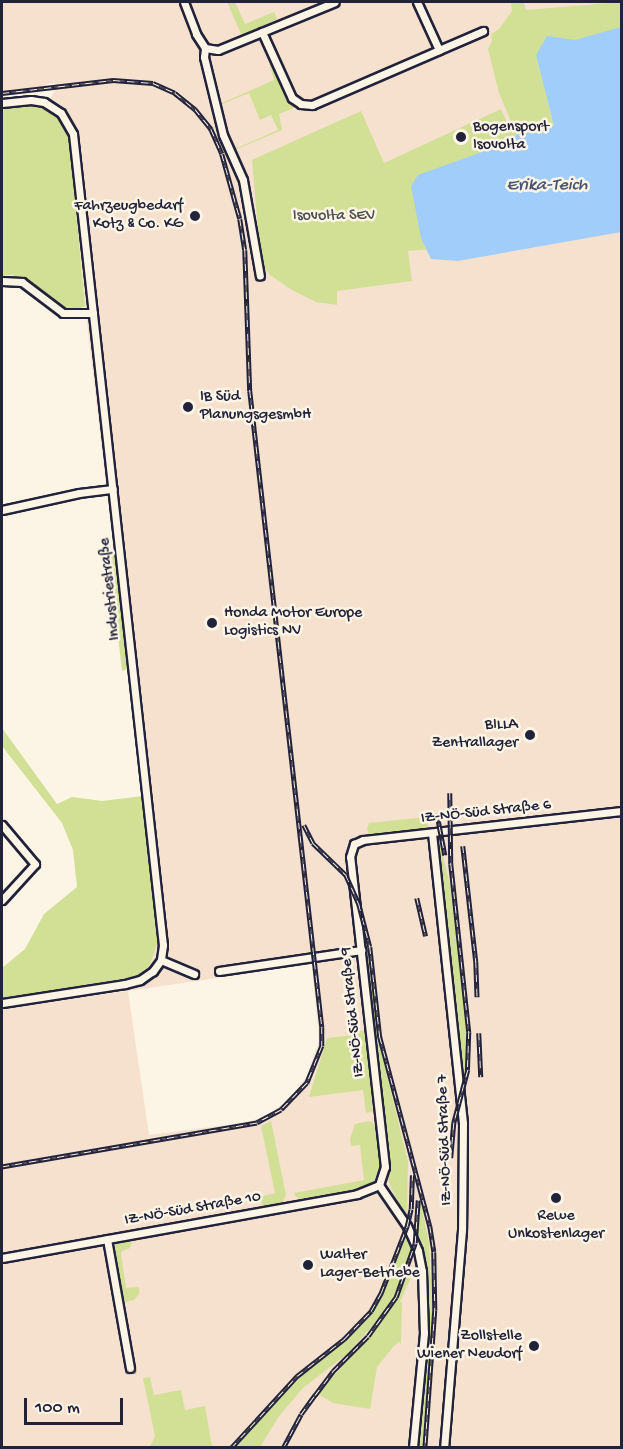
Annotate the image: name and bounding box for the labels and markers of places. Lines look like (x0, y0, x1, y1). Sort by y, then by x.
place label: Bogensport Isovolta (473, 118, 549, 156)
marker: Bogensport Isovolta (454, 130, 468, 144)
place label: Fahrzeugbedarf Kotz & Co. KG (74, 197, 183, 235)
marker: Fahrzeugbedarf Kotz & Co. KG (188, 209, 202, 223)
place label: IB Süd PlanungsgesmbH (200, 388, 311, 426)
marker: IB Süd PlanungsgesmbH (181, 400, 195, 414)
place label: Honda Motor Europe Logistics NV (224, 604, 362, 642)
marker: Honda Motor Europe Logistics NV (205, 616, 219, 630)
place label: BILLA Zentrallager (432, 716, 518, 754)
marker: BILLA Zentrallager (523, 728, 537, 742)
marker: Rewe Unkostenlager (549, 1191, 563, 1205)
place label: Rewe Unkostenlager (508, 1207, 604, 1245)
place label: Walter Lager-Betriebe (320, 1246, 420, 1284)
marker: Walter Lager-Betriebe (301, 1258, 315, 1272)
place label: Zollstelle Wiener Neudorf (417, 1327, 522, 1365)
marker: Zollstelle Wiener Neudorf (527, 1339, 541, 1353)

